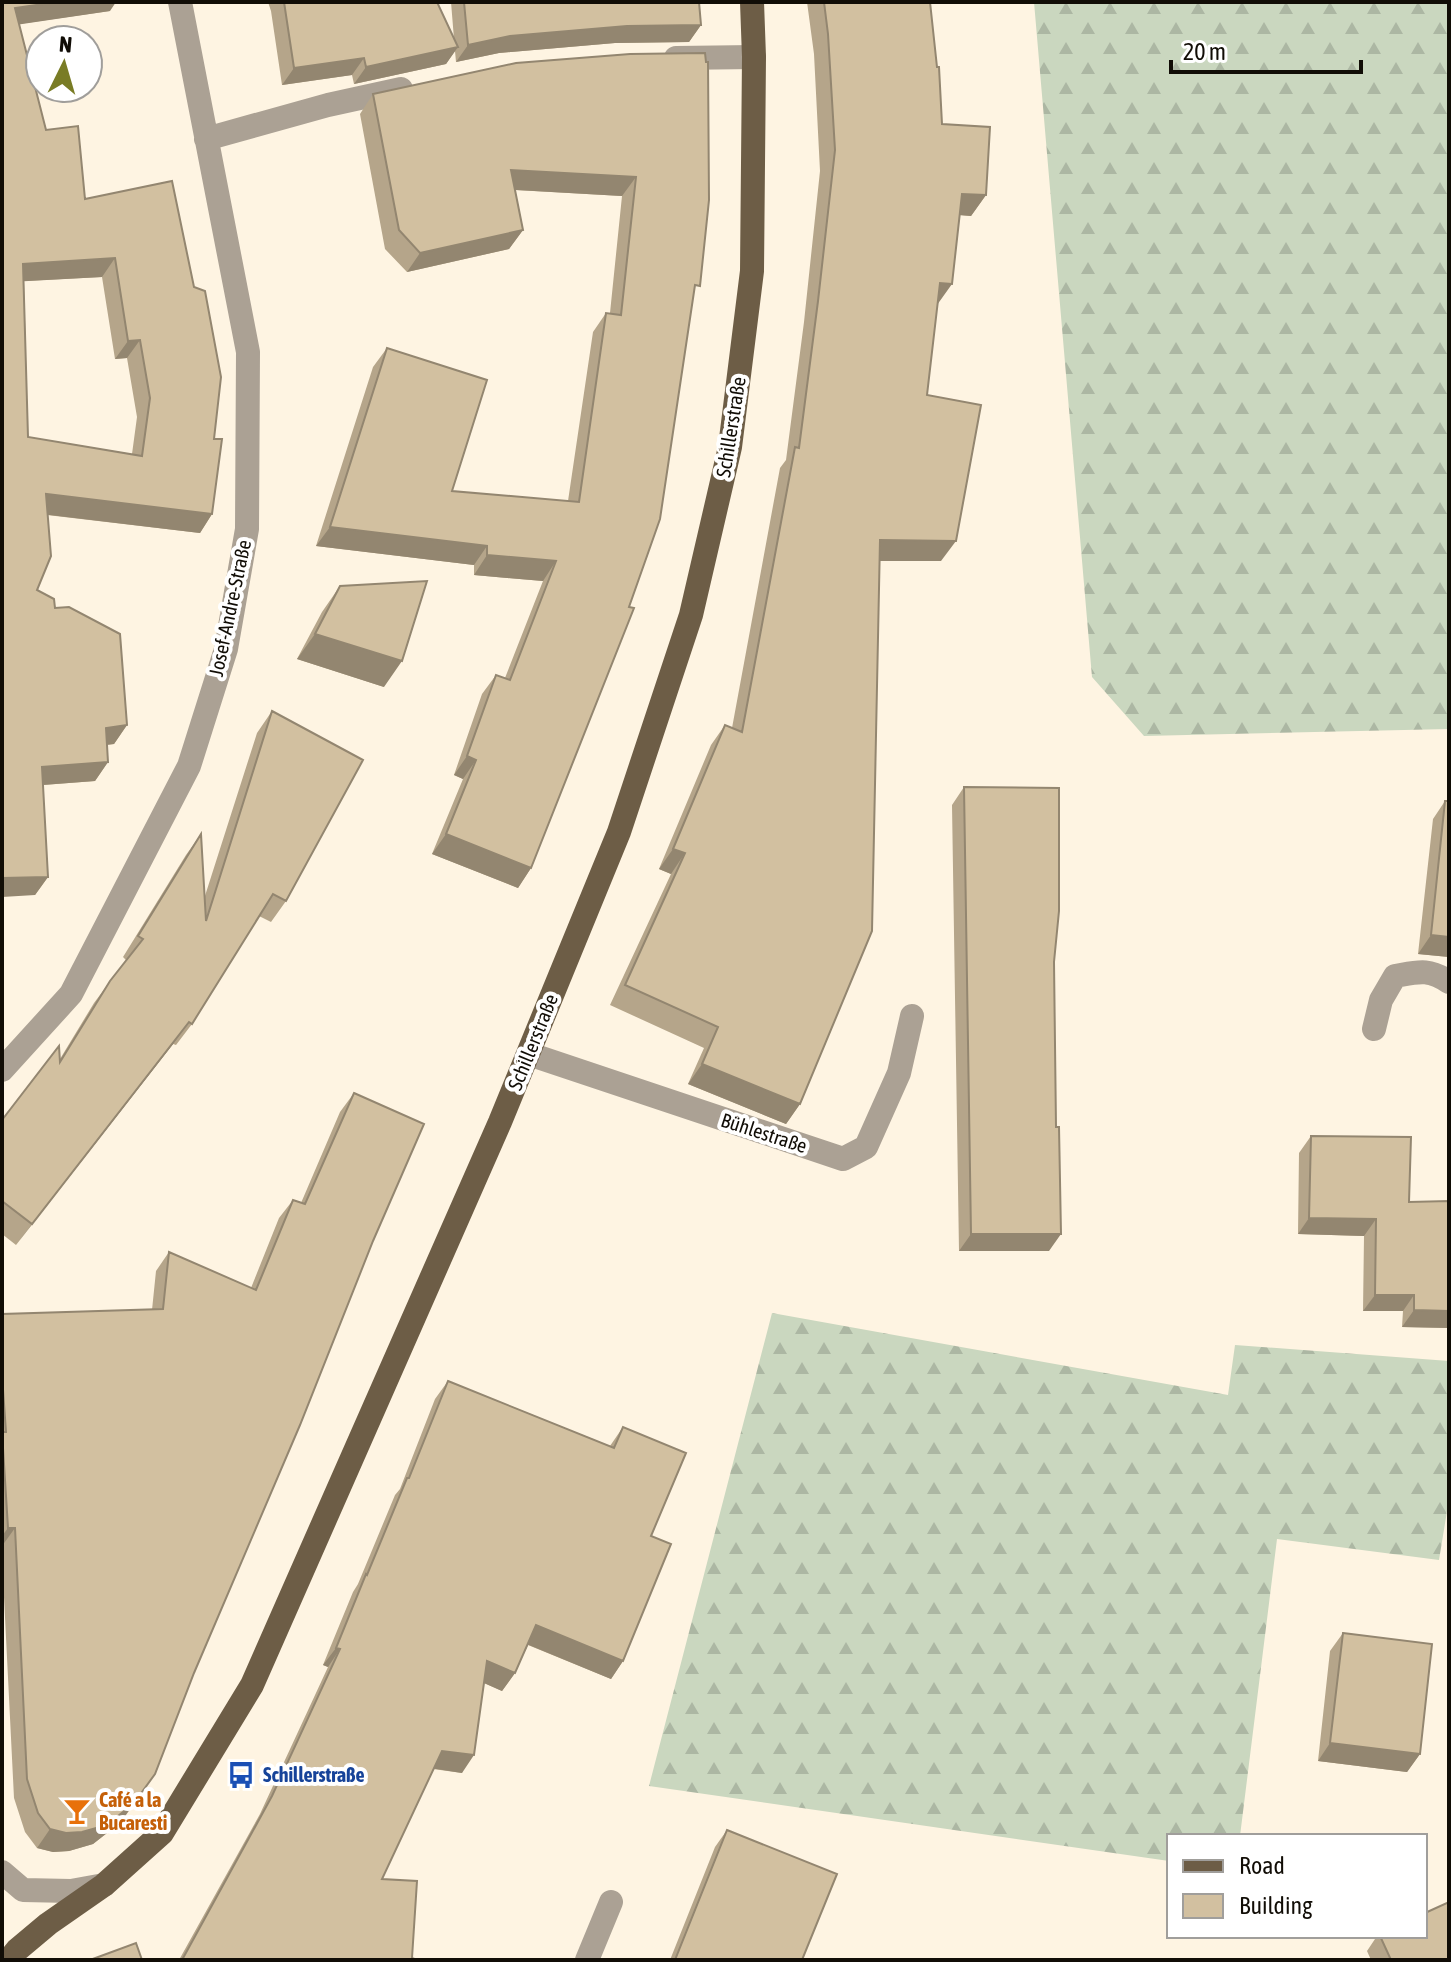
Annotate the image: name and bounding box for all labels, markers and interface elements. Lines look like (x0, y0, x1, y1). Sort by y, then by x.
north arrow (24, 24, 104, 104)
scale bar (1171, 24, 1361, 74)
text: N (58, 31, 73, 58)
text: 20 m (1183, 38, 1226, 65)
street label: Schillerstraße (711, 375, 750, 479)
street label: Josef-Andre-Straße (204, 538, 255, 678)
street label: Schillerstraße (503, 990, 562, 1093)
street label: Bühlestraße (718, 1108, 810, 1157)
bus stop icon: Schillerstraße (226, 1760, 256, 1790)
place label: Schillerstraße (263, 1763, 365, 1786)
place label: Café a la Bucaresti (99, 1788, 167, 1834)
bar icon: Café a la Bucaresti (62, 1796, 92, 1826)
legend (1167, 1834, 1427, 1938)
text: Road (1239, 1852, 1285, 1879)
text: Building (1239, 1892, 1313, 1919)

